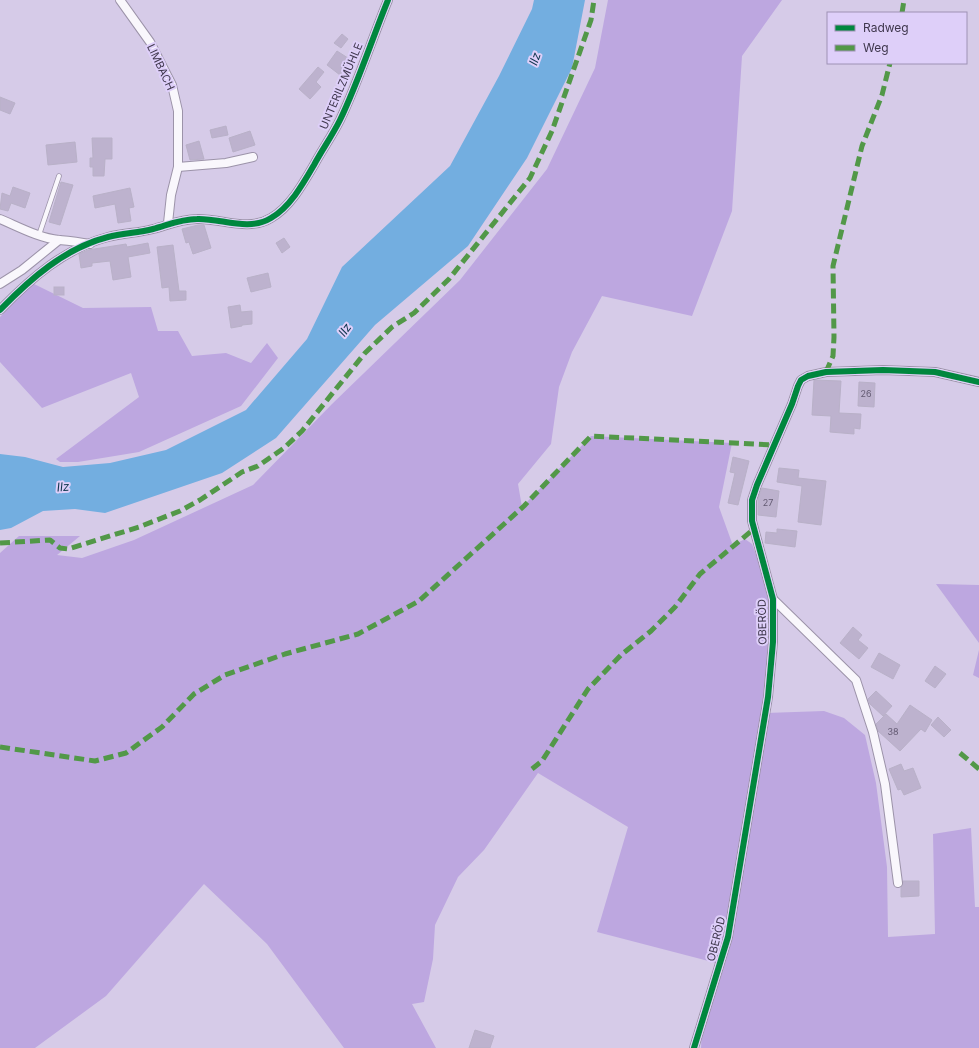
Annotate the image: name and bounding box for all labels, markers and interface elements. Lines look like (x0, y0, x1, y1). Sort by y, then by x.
legend (827, 12, 967, 64)
text: Radweg (863, 20, 909, 35)
text: Weg (863, 40, 889, 55)
street label: UNTERILZMÜHLE (316, 41, 366, 131)
street label: LIMBACH (144, 42, 178, 92)
water label: Ilz (525, 50, 544, 67)
water label: Ilz (335, 320, 355, 339)
house number: 26 (860, 388, 872, 399)
water label: Ilz (56, 479, 70, 494)
house number: 27 (763, 497, 773, 508)
street label: OBERÖD (755, 599, 769, 645)
house number: 38 (887, 726, 899, 737)
street label: OBERÖD (704, 915, 728, 963)

